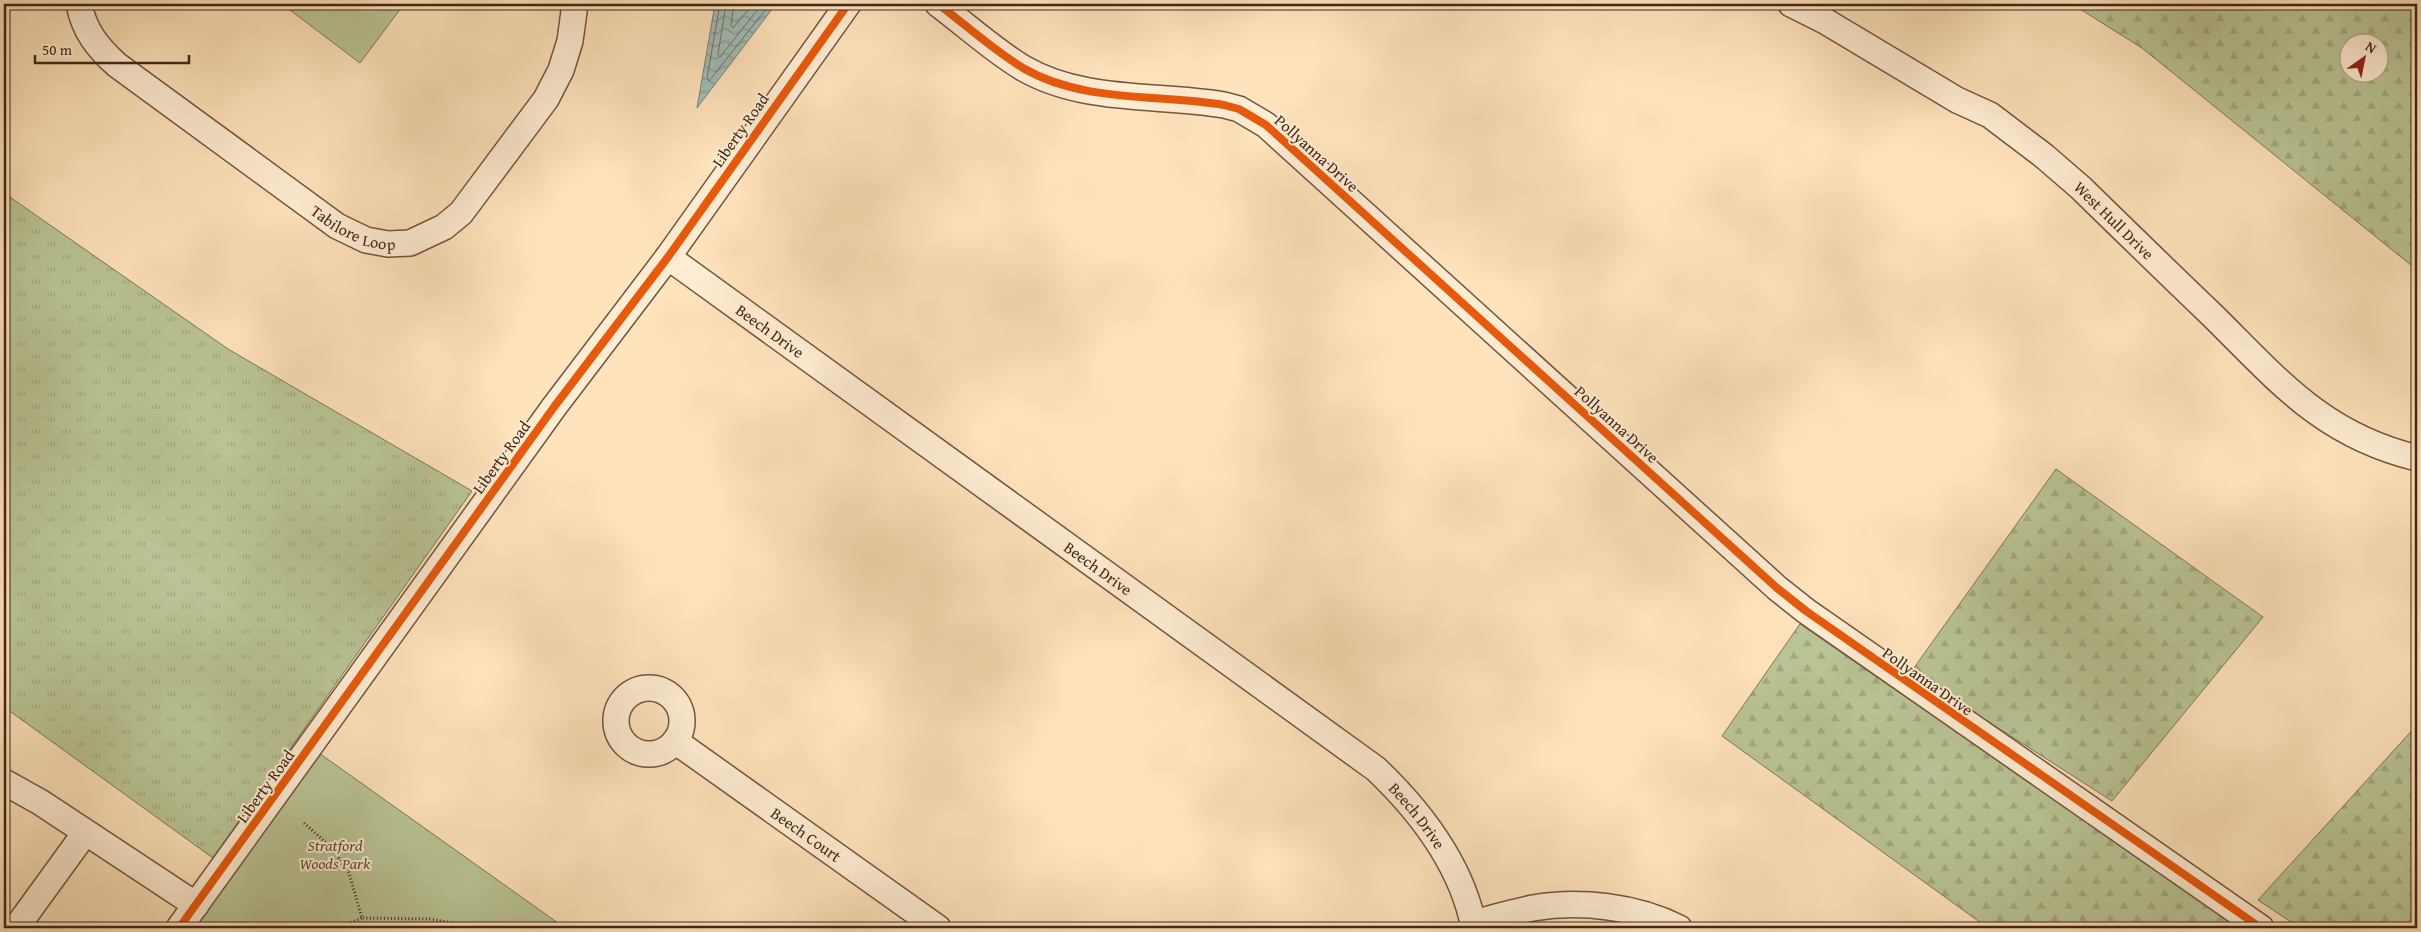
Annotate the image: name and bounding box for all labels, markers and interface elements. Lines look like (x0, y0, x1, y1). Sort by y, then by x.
scale bar (35, 32, 189, 64)
north arrow (2338, 32, 2388, 82)
text: N (2362, 36, 2381, 58)
text: 50 m (42, 39, 73, 60)
street label: Liberty Road (706, 88, 775, 172)
street label: Pollyanna Drive (1270, 109, 1364, 197)
street label: West Hull Drive (2069, 175, 2160, 265)
street label: Tabilore Loop (306, 199, 396, 256)
street label: Beech Drive (731, 298, 809, 364)
street label: Pollyanna Drive (1570, 380, 1664, 468)
street label: Liberty Road (466, 415, 536, 499)
street label: Beech Drive (1059, 535, 1137, 601)
street label: Pollyanna Drive (1878, 641, 1978, 721)
street label: Liberty Road (230, 744, 300, 828)
street label: Beech Drive (1383, 777, 1451, 854)
street label: Beech Court (766, 801, 847, 868)
park label: Stratford Woods Park (300, 833, 371, 875)

